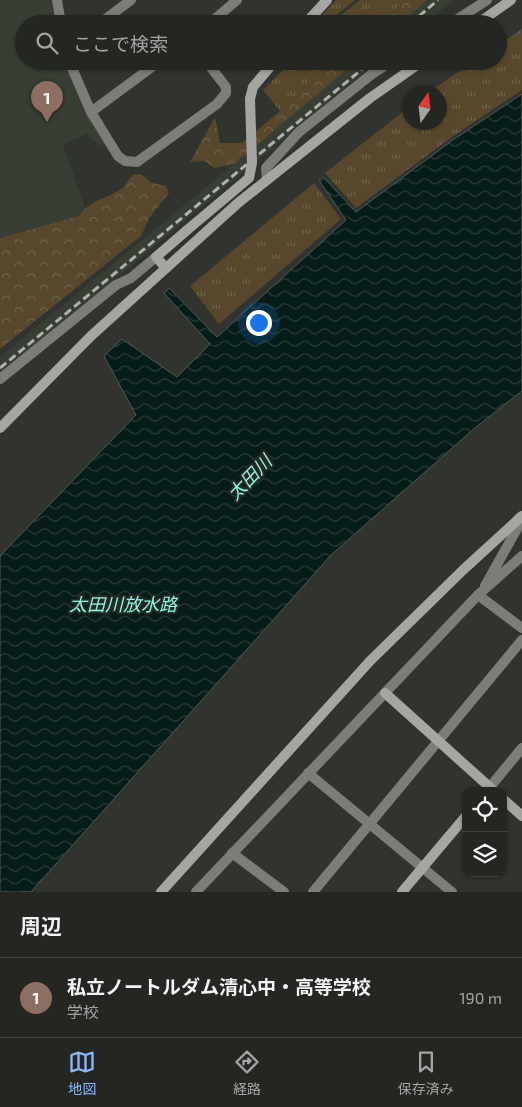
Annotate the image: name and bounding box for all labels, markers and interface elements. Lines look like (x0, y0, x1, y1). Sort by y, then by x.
search box (15, 15, 507, 70)
icon: search (33, 29, 61, 57)
text: ここで検索 (73, 32, 168, 55)
pin: 1 (31, 81, 63, 122)
north arrow (402, 85, 447, 130)
your location (246, 310, 272, 336)
water label: 太田川 (223, 449, 277, 504)
water label: 太田川放水路 (69, 593, 179, 615)
map controls (462, 787, 507, 877)
button: locate (462, 787, 507, 832)
button: layers (462, 832, 507, 877)
text: 周辺 (20, 913, 62, 938)
text: 私立ノートルダム清心中・高等学校 (67, 975, 371, 998)
text: 1 (33, 988, 39, 1007)
text: 190 m (459, 988, 502, 1007)
text: 学校 (67, 1002, 99, 1021)
tab: 地図 (68, 1048, 96, 1098)
tab: 経路 (233, 1048, 261, 1098)
tab: 保存済み (398, 1048, 454, 1098)

